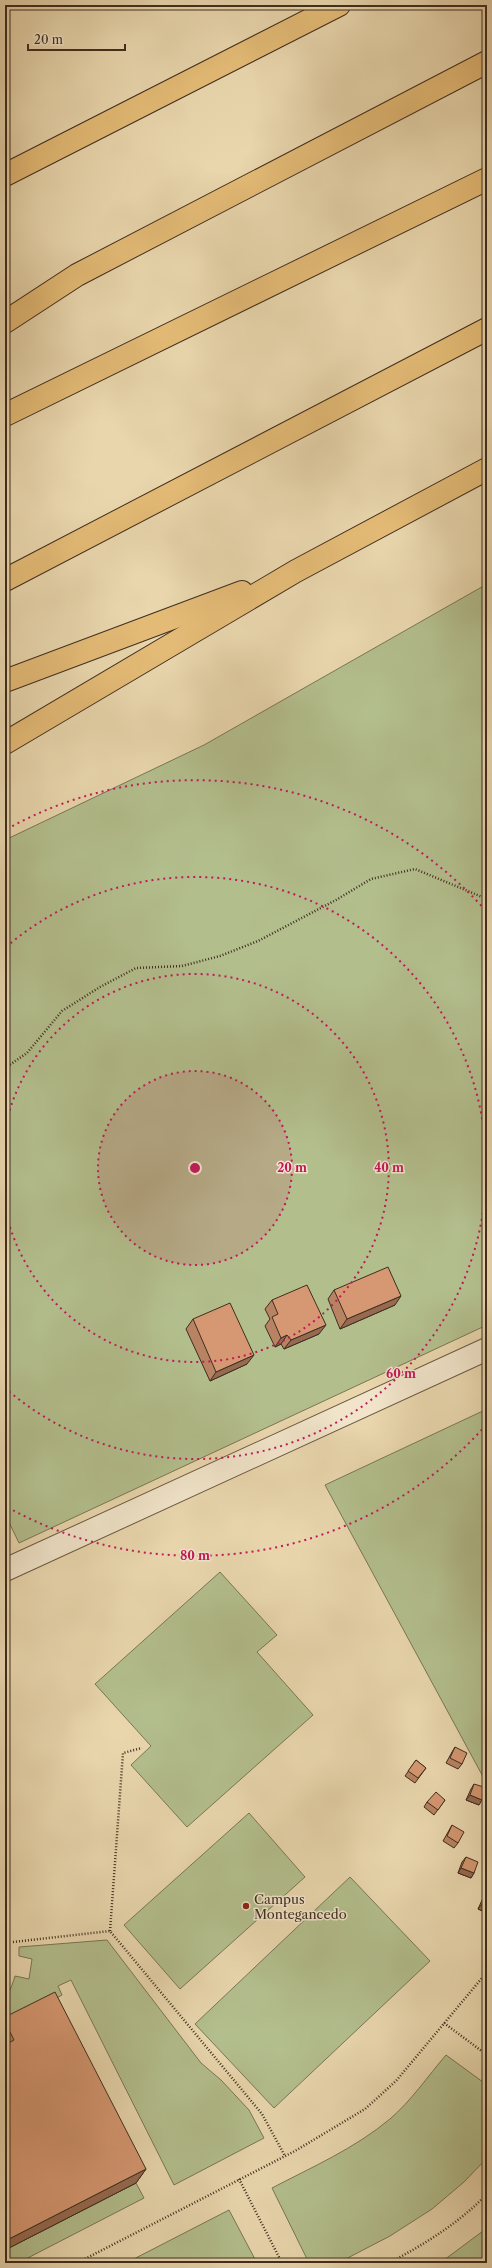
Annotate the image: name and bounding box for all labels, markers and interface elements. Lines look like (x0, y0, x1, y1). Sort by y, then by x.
scale bar (28, 26, 125, 52)
text: 20 m (34, 32, 63, 47)
text: 20 m (277, 1160, 307, 1175)
text: 40 m (374, 1160, 404, 1175)
centre of rings (188, 1161, 202, 1175)
text: 60 m (386, 1366, 416, 1381)
text: 80 m (180, 1548, 210, 1563)
place label: Campus Montegancedo (254, 1891, 347, 1922)
marker: Campus Montegancedo (241, 1901, 251, 1911)

